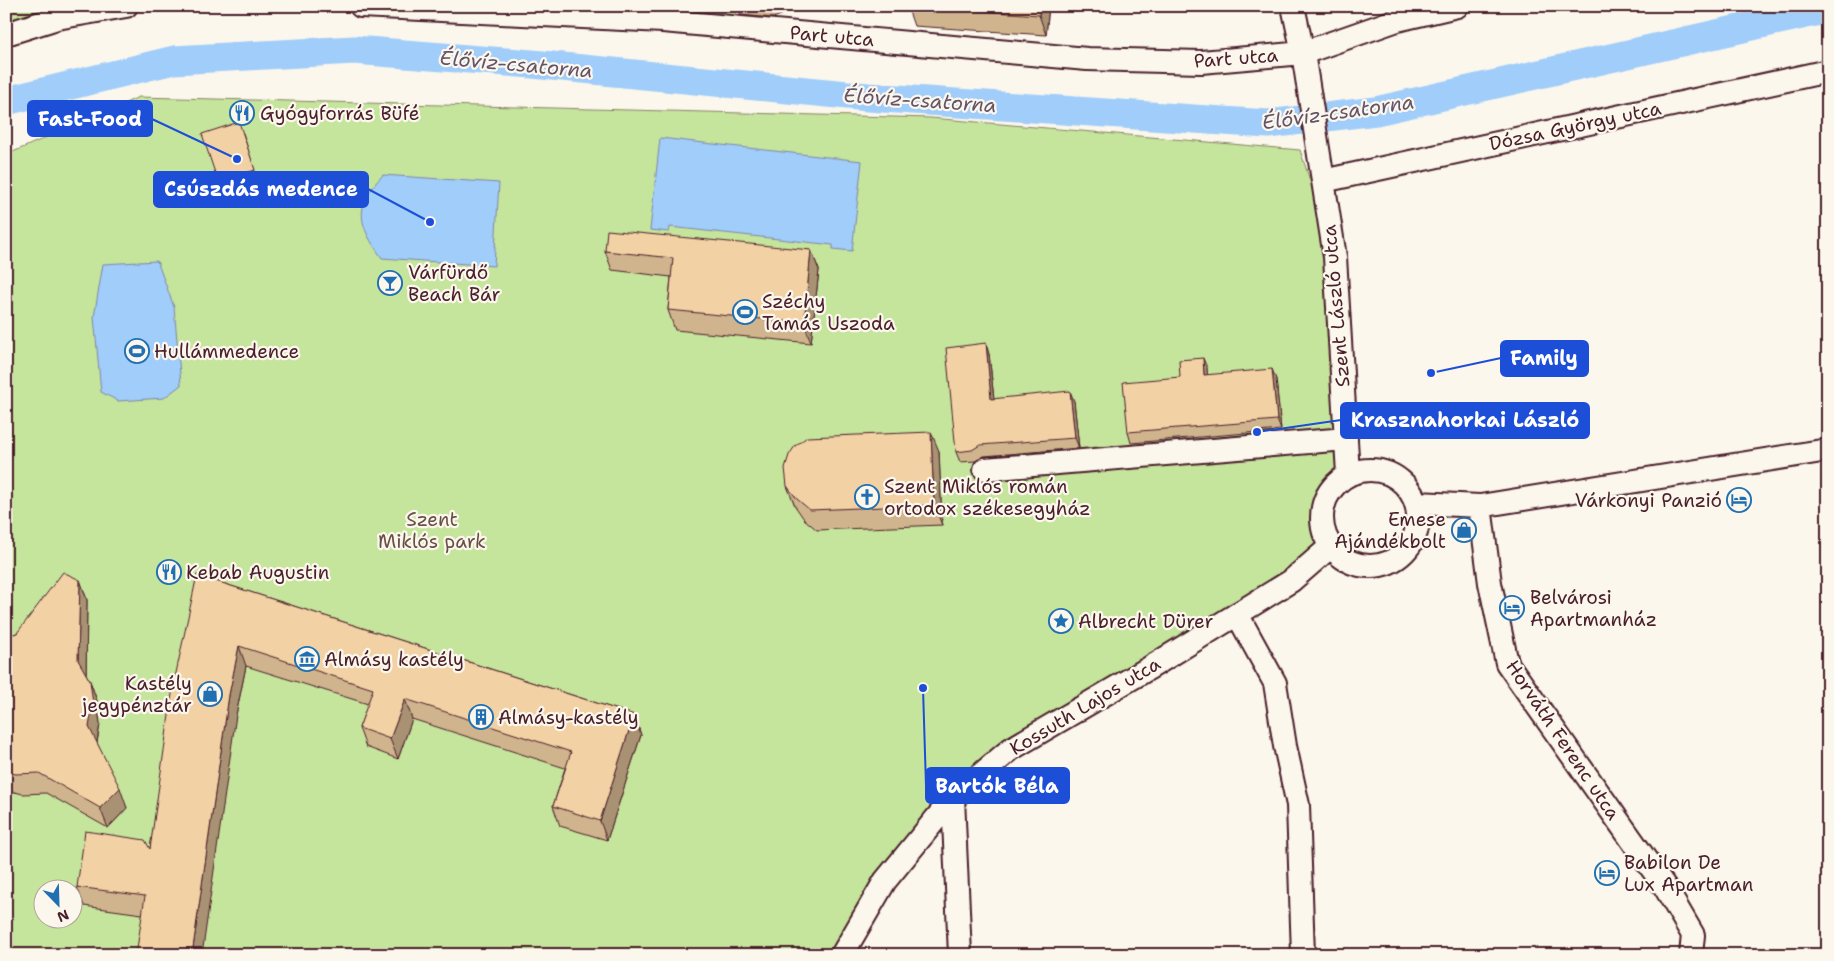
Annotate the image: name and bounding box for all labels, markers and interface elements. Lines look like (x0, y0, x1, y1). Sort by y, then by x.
street label: Part utca (789, 20, 875, 52)
street label: Part utca (1193, 43, 1279, 73)
water label: Élővíz-csatorna (439, 44, 593, 84)
water label: Élővíz-csatorna (843, 82, 997, 118)
water label: Élővíz-csatorna (1260, 88, 1416, 136)
street label: Dózsa György utca (1487, 96, 1663, 156)
restaurant icon: Gyógyforrás Büfé (229, 100, 255, 126)
callout: Fast-Food (28, 101, 152, 136)
place label: Gyógyforrás Büfé (260, 101, 420, 126)
text: Fast-Food (38, 106, 142, 132)
callout: Csúszdás medence (154, 172, 368, 207)
text: Csúszdás medence (164, 176, 358, 202)
street label: Szent László utca (1316, 224, 1356, 388)
place label: Várfürdő Beach Bár (408, 260, 500, 307)
bar icon: Várfürdő Beach Bár (377, 270, 403, 296)
place label: Széchy Tamás Uszoda (762, 289, 895, 336)
sports icon: Széchy Tamás Uszoda (732, 299, 758, 325)
sports icon: Hullámmedence (124, 338, 150, 364)
place label: Hullámmedence (154, 339, 299, 364)
callout: Family (1501, 341, 1588, 376)
text: Family (1510, 345, 1578, 371)
callout: Krasznahorkai László (1341, 403, 1589, 438)
text: Krasznahorkai László (1351, 407, 1579, 433)
place label: Szent Miklós román ortodox székesegyház (884, 474, 1091, 521)
church icon: Szent Miklós román ortodox székesegyház (854, 484, 880, 510)
hotel icon: Várkonyi Panzió (1726, 487, 1752, 513)
place label: Várkonyi Panzió (1575, 488, 1722, 513)
park label: Szent Miklós park (378, 507, 486, 554)
place label: Emese Ajándékbolt (1334, 507, 1446, 554)
shop icon: Emese Ajándékbolt (1451, 517, 1477, 543)
restaurant icon: Kebab Augustin (156, 559, 182, 585)
place label: Kebab Augustin (186, 560, 329, 585)
place label: Belvárosi Apartmanház (1530, 585, 1657, 632)
hotel icon: Belvárosi Apartmanház (1499, 595, 1525, 621)
place icon: Albrecht Dürer (1048, 608, 1074, 634)
place label: Albrecht Dürer (1078, 609, 1213, 634)
museum icon: Almásy kastély (294, 646, 320, 672)
place label: Almásy kastély (324, 647, 464, 672)
street label: Kossuth Lajos utca (1005, 651, 1165, 761)
street label: Horváth Ferenc utca (1500, 655, 1626, 825)
place label: Kastély jegypénztár (81, 671, 192, 718)
shop icon: Kastély jegypénztár (197, 681, 223, 707)
building icon: Almásy-kastély (468, 704, 494, 730)
place label: Almásy-kastély (498, 705, 639, 730)
callout: Bartók Béla (926, 768, 1069, 803)
text: Bartók Béla (935, 773, 1059, 799)
place label: Babilon De Lux Apartman (1624, 850, 1753, 897)
hotel icon: Babilon De Lux Apartman (1594, 860, 1620, 886)
north arrow (32, 878, 82, 928)
text: N (54, 906, 72, 926)

